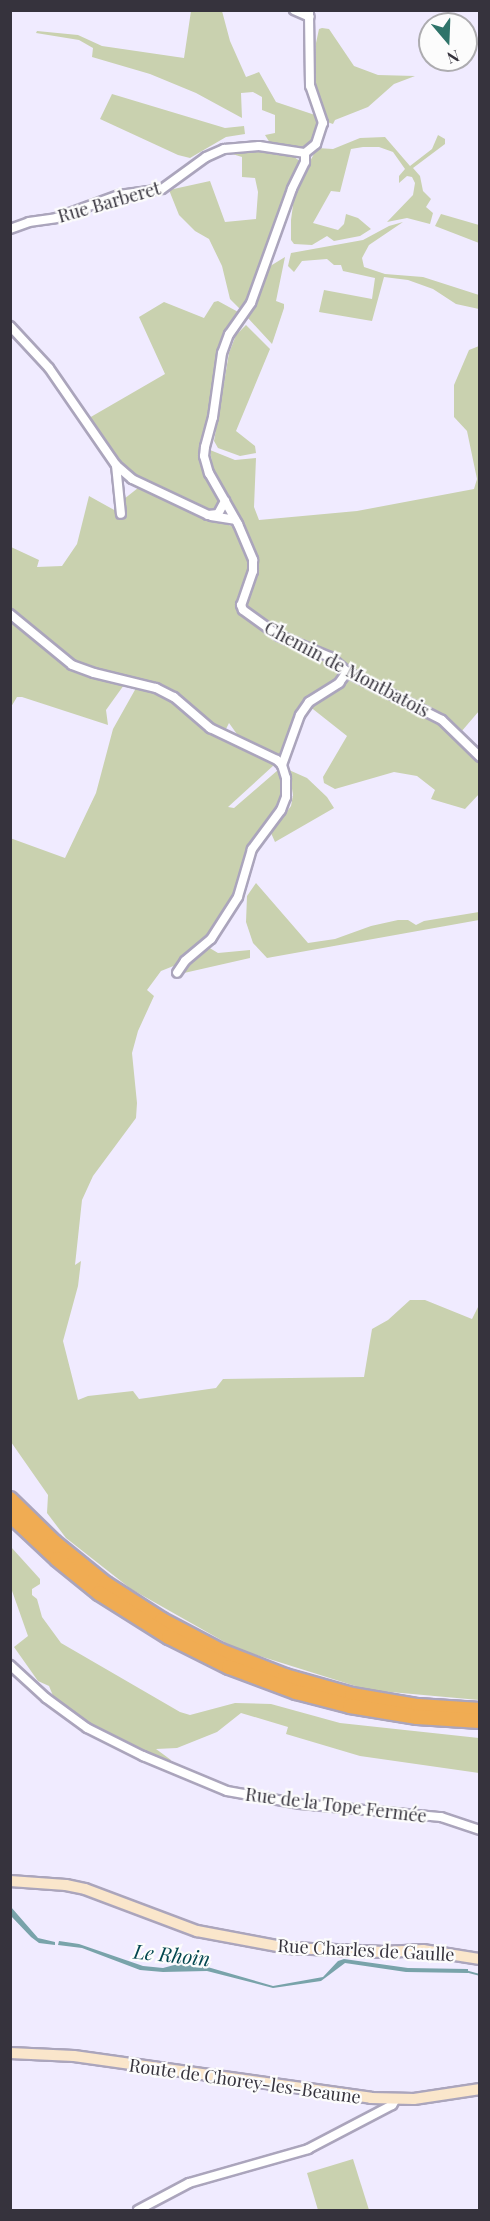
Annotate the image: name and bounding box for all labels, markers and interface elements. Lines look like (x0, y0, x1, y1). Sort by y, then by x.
north arrow (418, 12, 478, 72)
text: N (444, 46, 462, 69)
street label: Rue Barberet (55, 177, 163, 227)
street label: Chemin de Montbatois (261, 616, 433, 722)
street label: Rue de la Tope Fermée (243, 1783, 429, 1827)
street label: Rue Charles de Gaulle (277, 1935, 455, 1965)
water label: Le Rhoin (133, 1938, 211, 1970)
street label: Route de Chorey-les-Beaune (128, 2054, 362, 2108)

